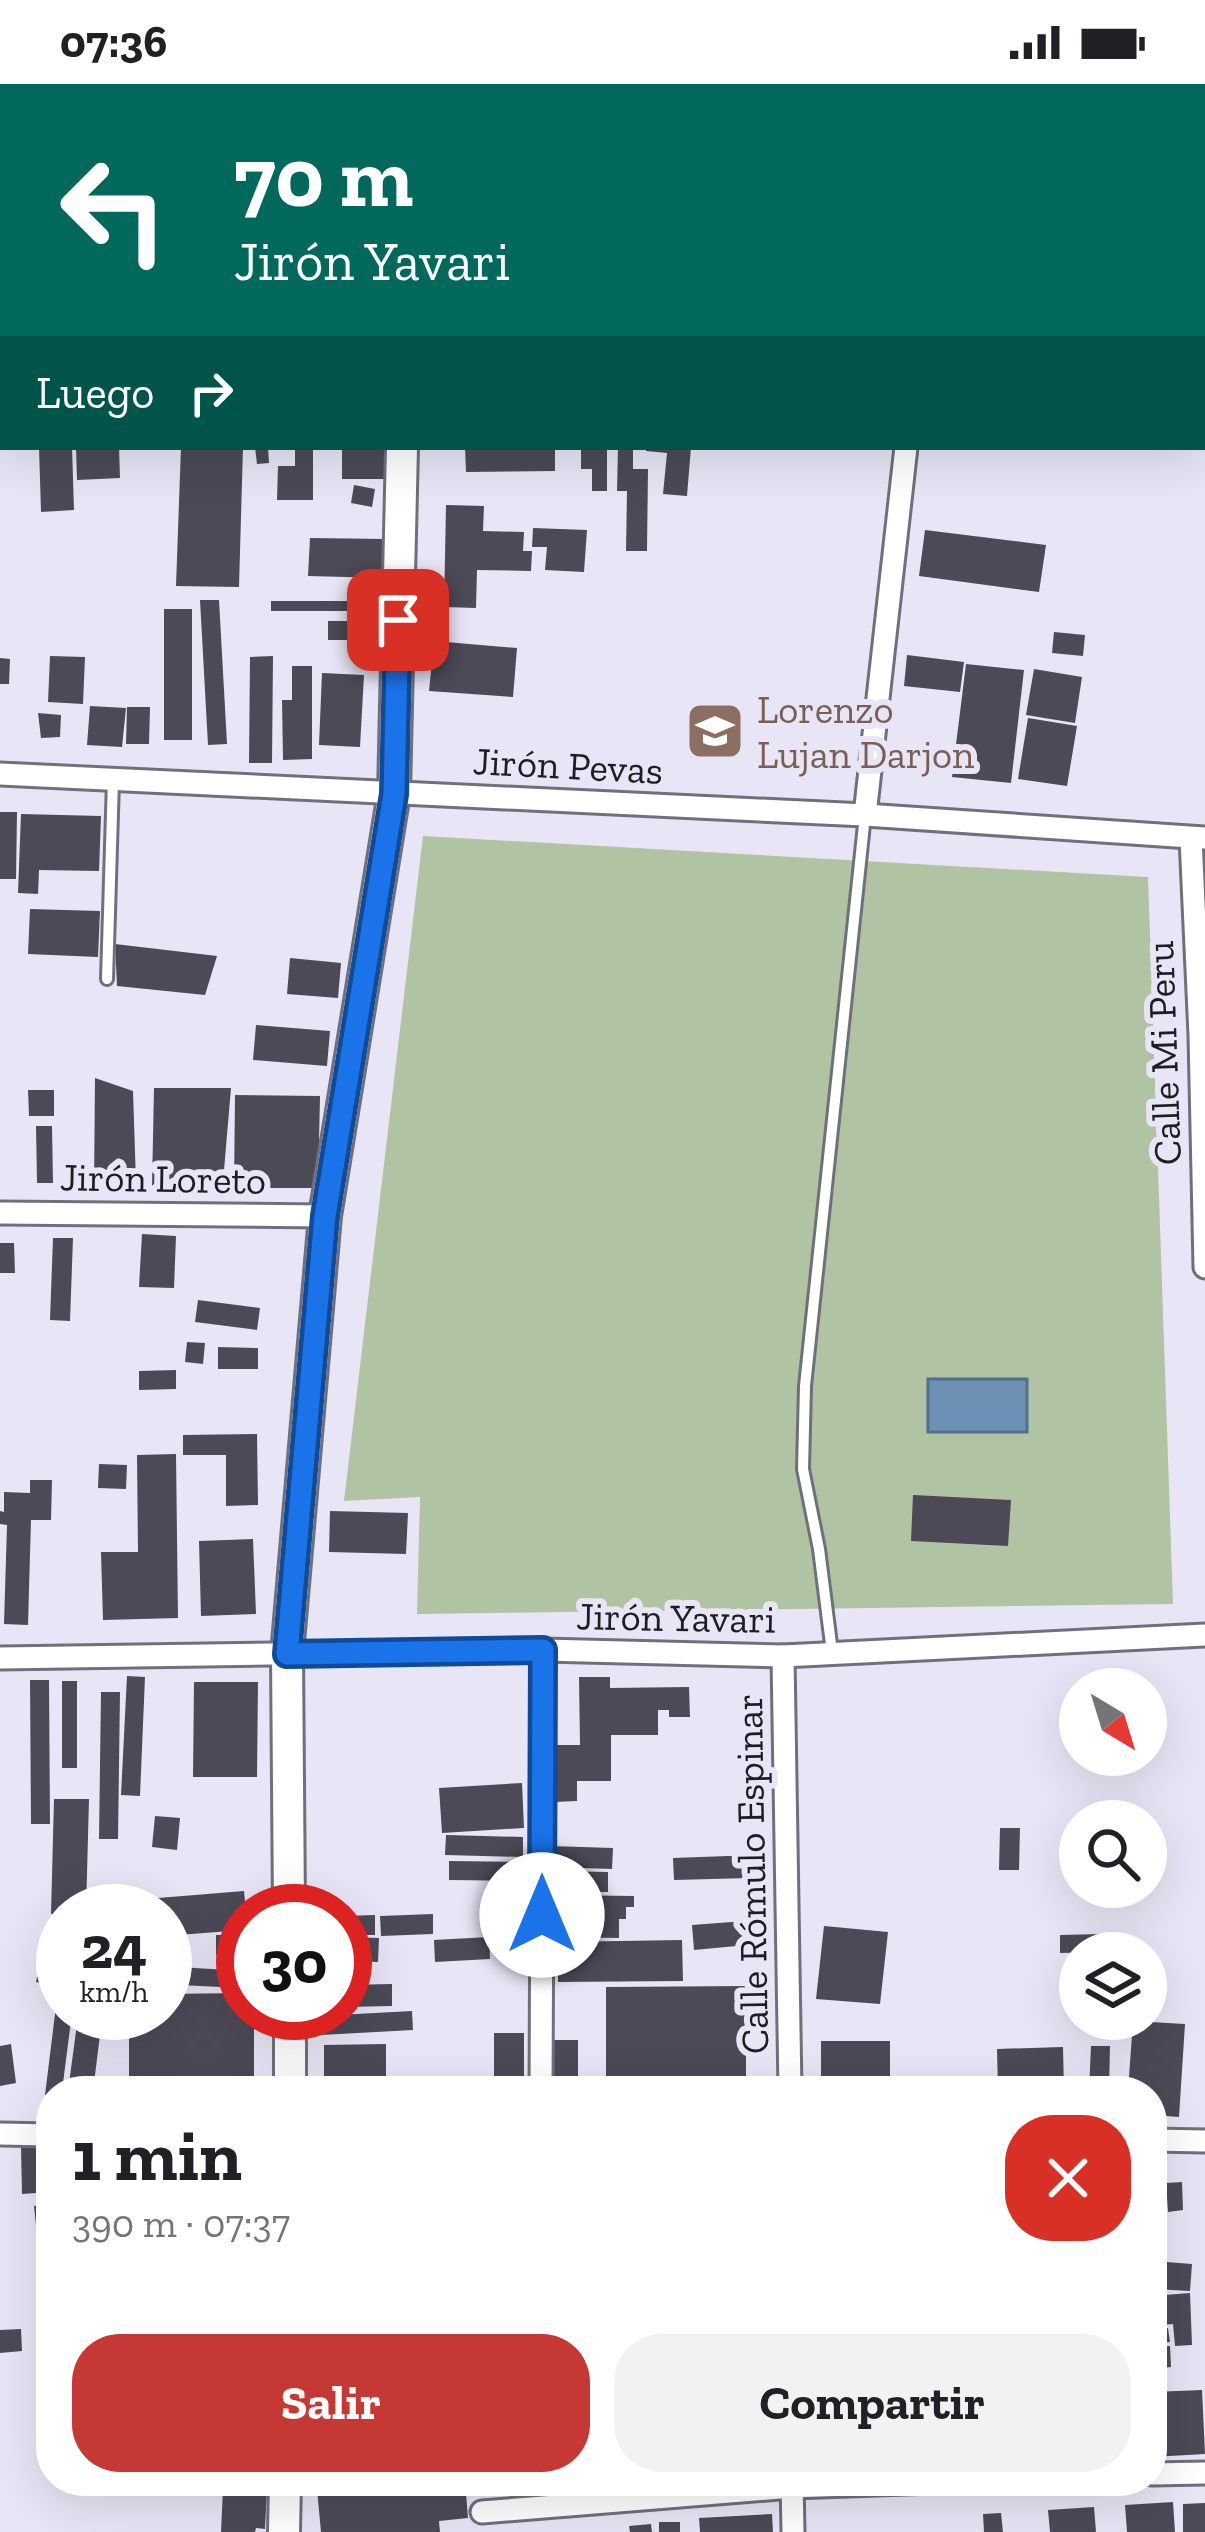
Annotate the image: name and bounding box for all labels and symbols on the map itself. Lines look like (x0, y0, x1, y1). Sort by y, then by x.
pin (347, 569, 449, 671)
place label: Lorenzo Lujan Darjon (757, 686, 974, 778)
school or university icon: Lorenzo Lujan Darjon (684, 700, 746, 762)
street label: Jirón Pevas (472, 737, 664, 794)
street label: Calle Mi Peru (1136, 940, 1191, 1166)
street label: Jirón Loreto (60, 1153, 266, 1204)
street label: Jirón Yavari (576, 1592, 776, 1643)
north arrow (1059, 1668, 1167, 1776)
street label: Calle Rómulo Espinar (725, 1693, 778, 2055)
position arrow (479, 1852, 605, 1978)
speed limit sign: 30 (216, 1884, 372, 2040)

